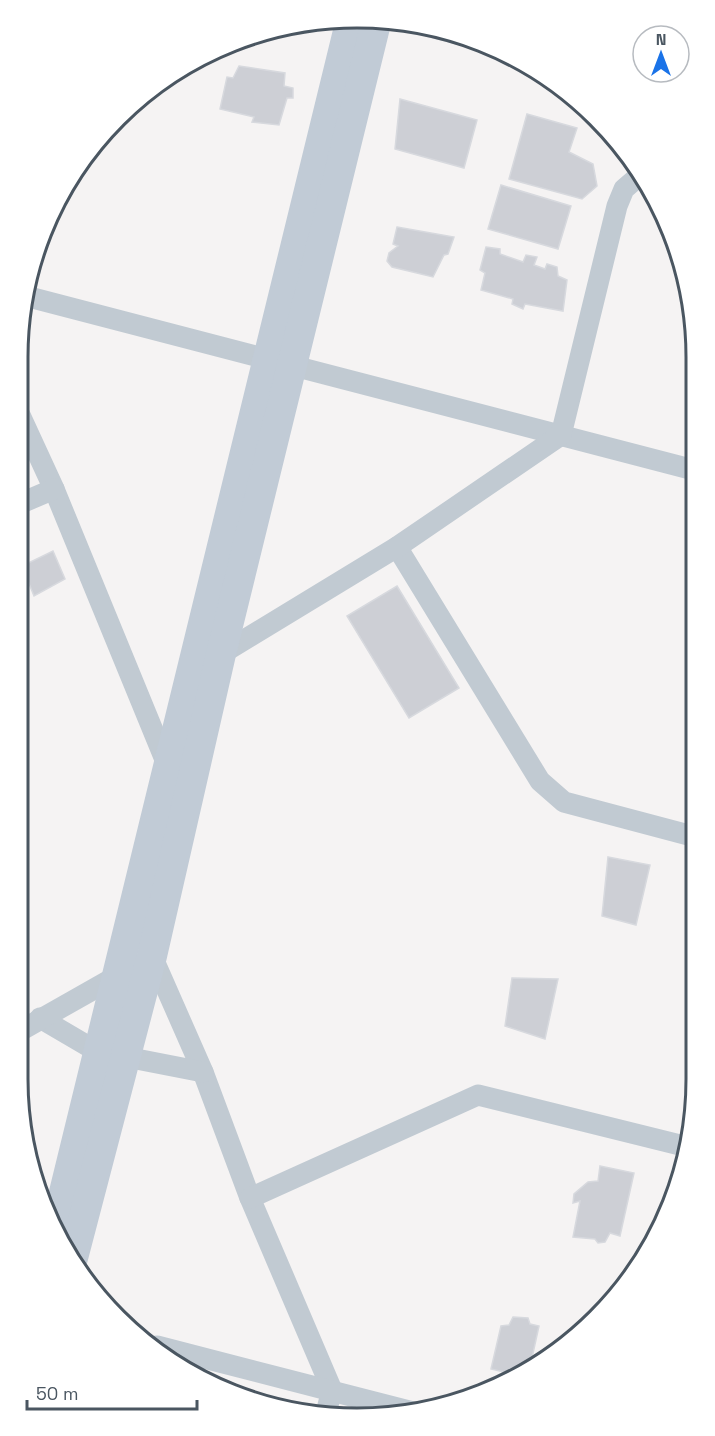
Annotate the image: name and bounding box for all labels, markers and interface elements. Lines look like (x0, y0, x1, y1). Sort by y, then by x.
north arrow (631, 24, 691, 84)
text: N (656, 29, 666, 50)
scale bar (27, 1373, 196, 1411)
text: 50 m (36, 1382, 78, 1405)

